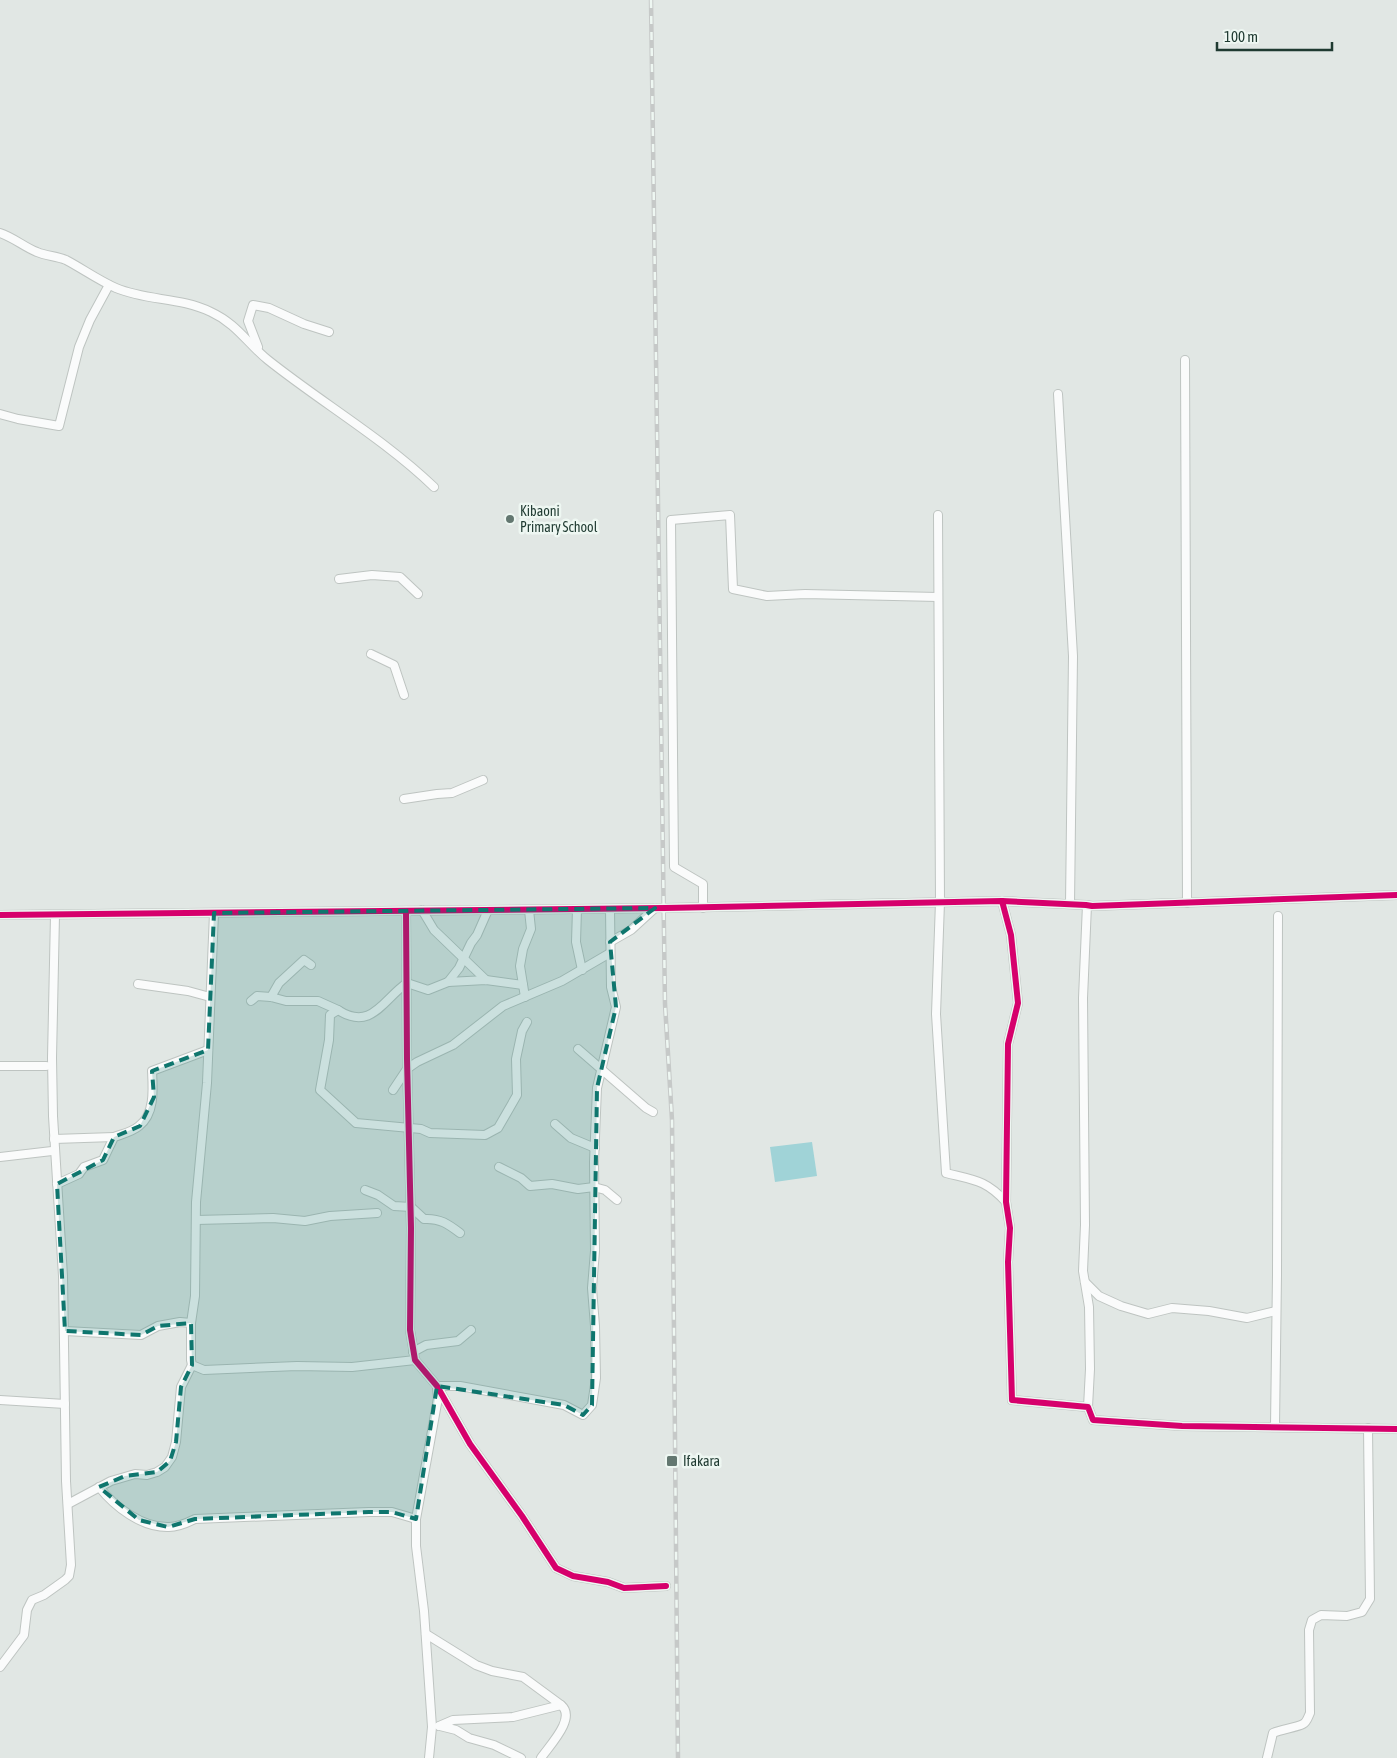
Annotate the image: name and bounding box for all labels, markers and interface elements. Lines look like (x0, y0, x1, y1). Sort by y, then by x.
scale bar (1217, 20, 1332, 52)
text: 100 m (1224, 28, 1258, 45)
place label: Kibaoni Primary School (520, 503, 598, 535)
marker: Kibaoni Primary School (504, 513, 516, 525)
place label: Ifakara (683, 1453, 720, 1469)
marker: Ifakara (665, 1454, 679, 1468)

